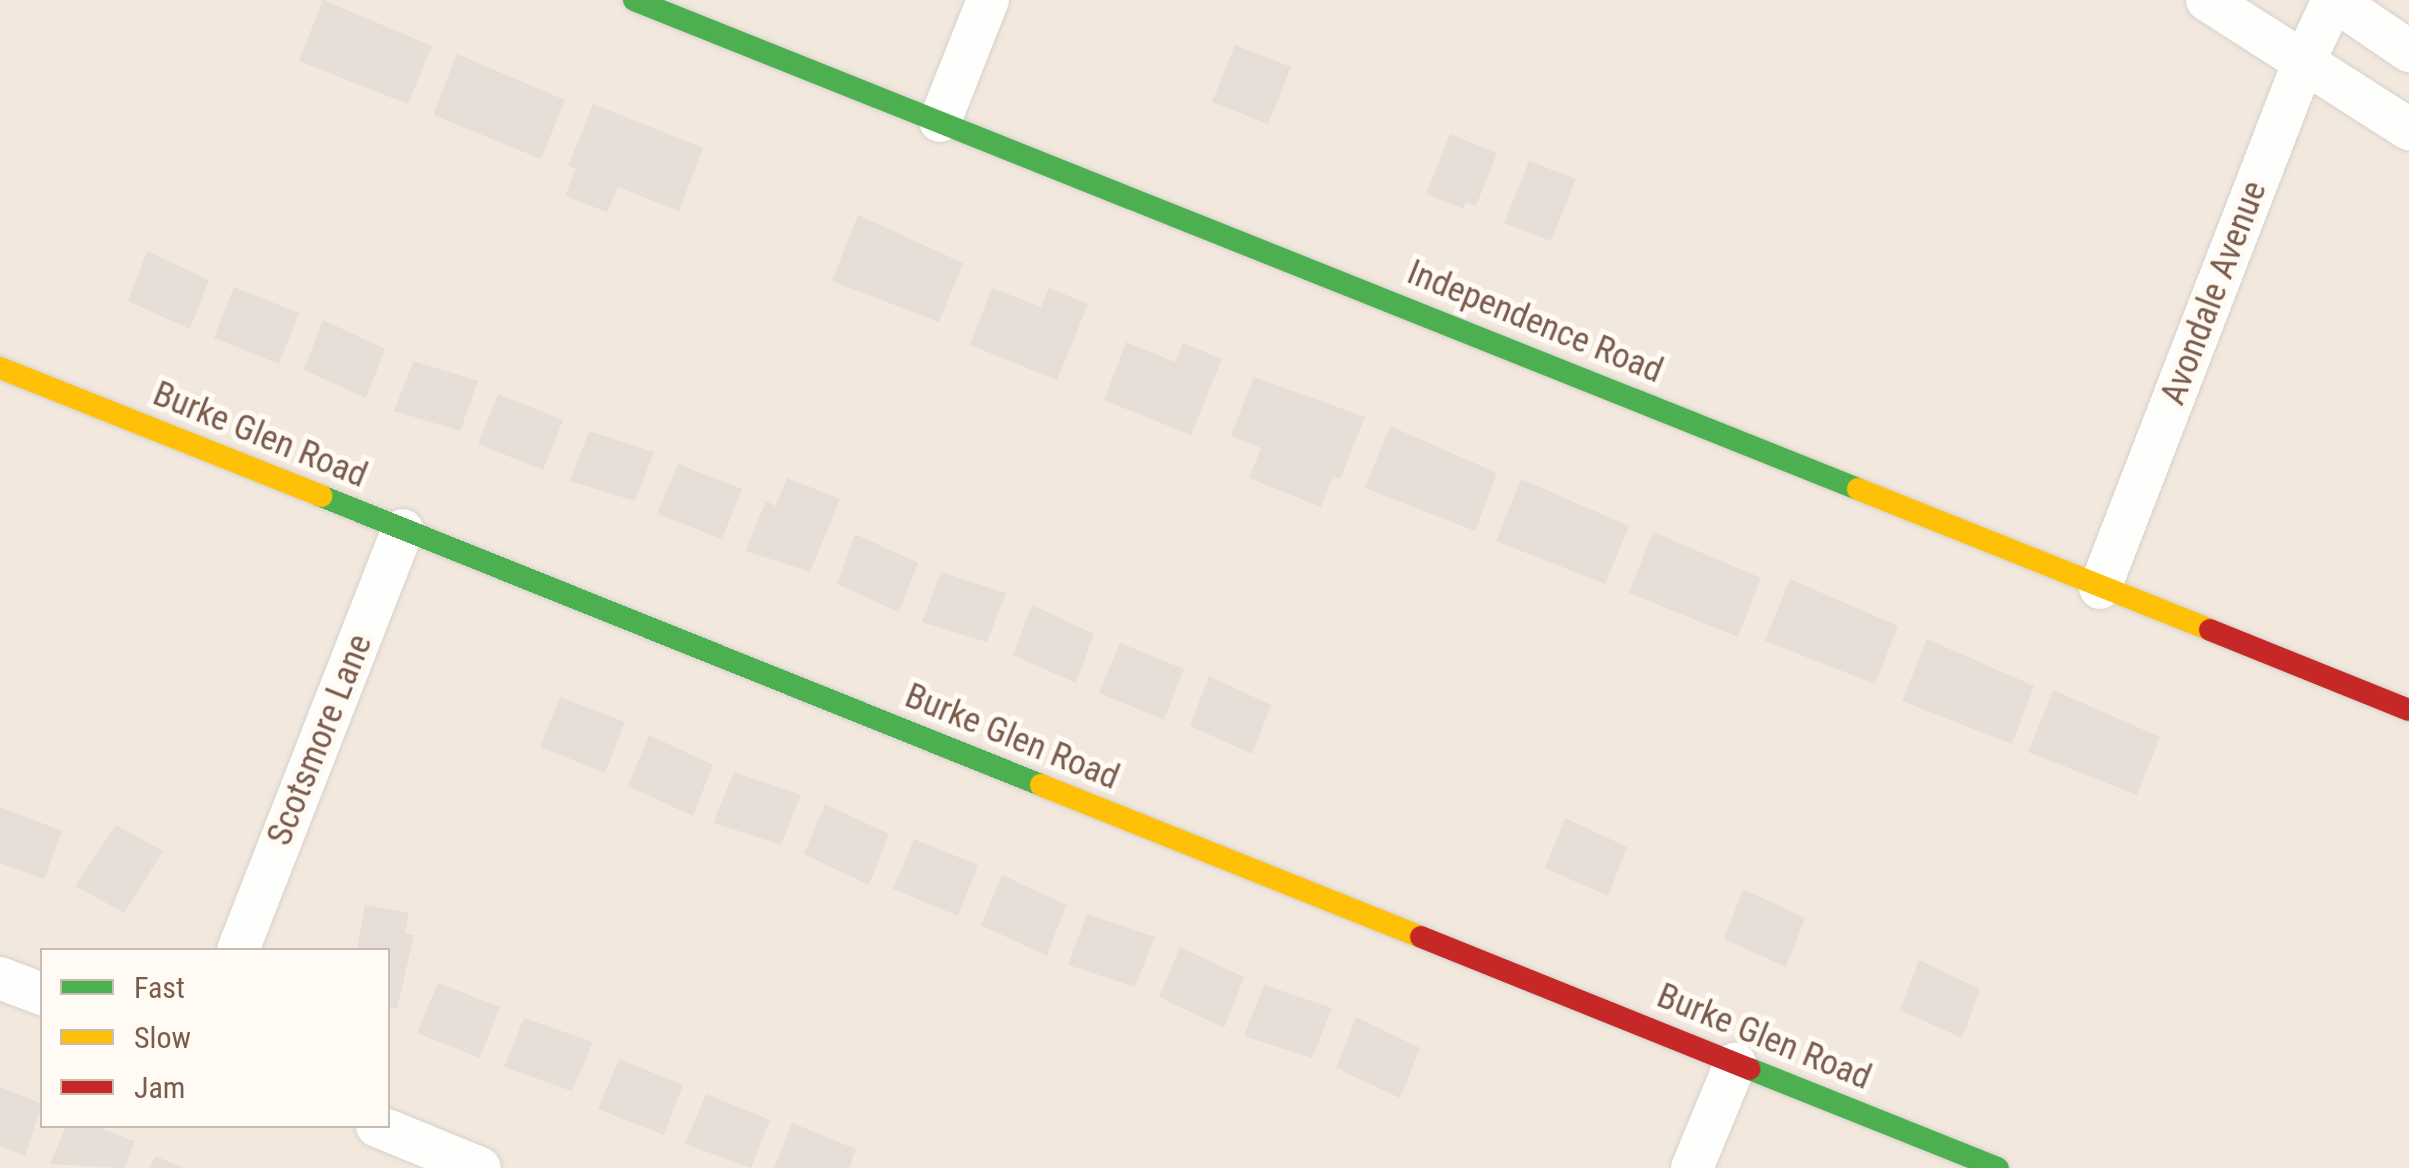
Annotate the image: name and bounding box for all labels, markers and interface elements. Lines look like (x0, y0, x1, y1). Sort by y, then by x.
street label: Avondale Avenue (2152, 175, 2276, 411)
street label: Independence Road (1401, 252, 1669, 392)
street label: Burke Glen Road (147, 373, 373, 497)
street label: Scotsmore Lane (259, 628, 381, 852)
street label: Burke Glen Road (899, 675, 1125, 799)
legend (40, 948, 390, 1128)
text: Fast (134, 970, 185, 1005)
street label: Burke Glen Road (1651, 975, 1877, 1099)
text: Slow (134, 1020, 191, 1055)
text: Jam (134, 1070, 185, 1105)

